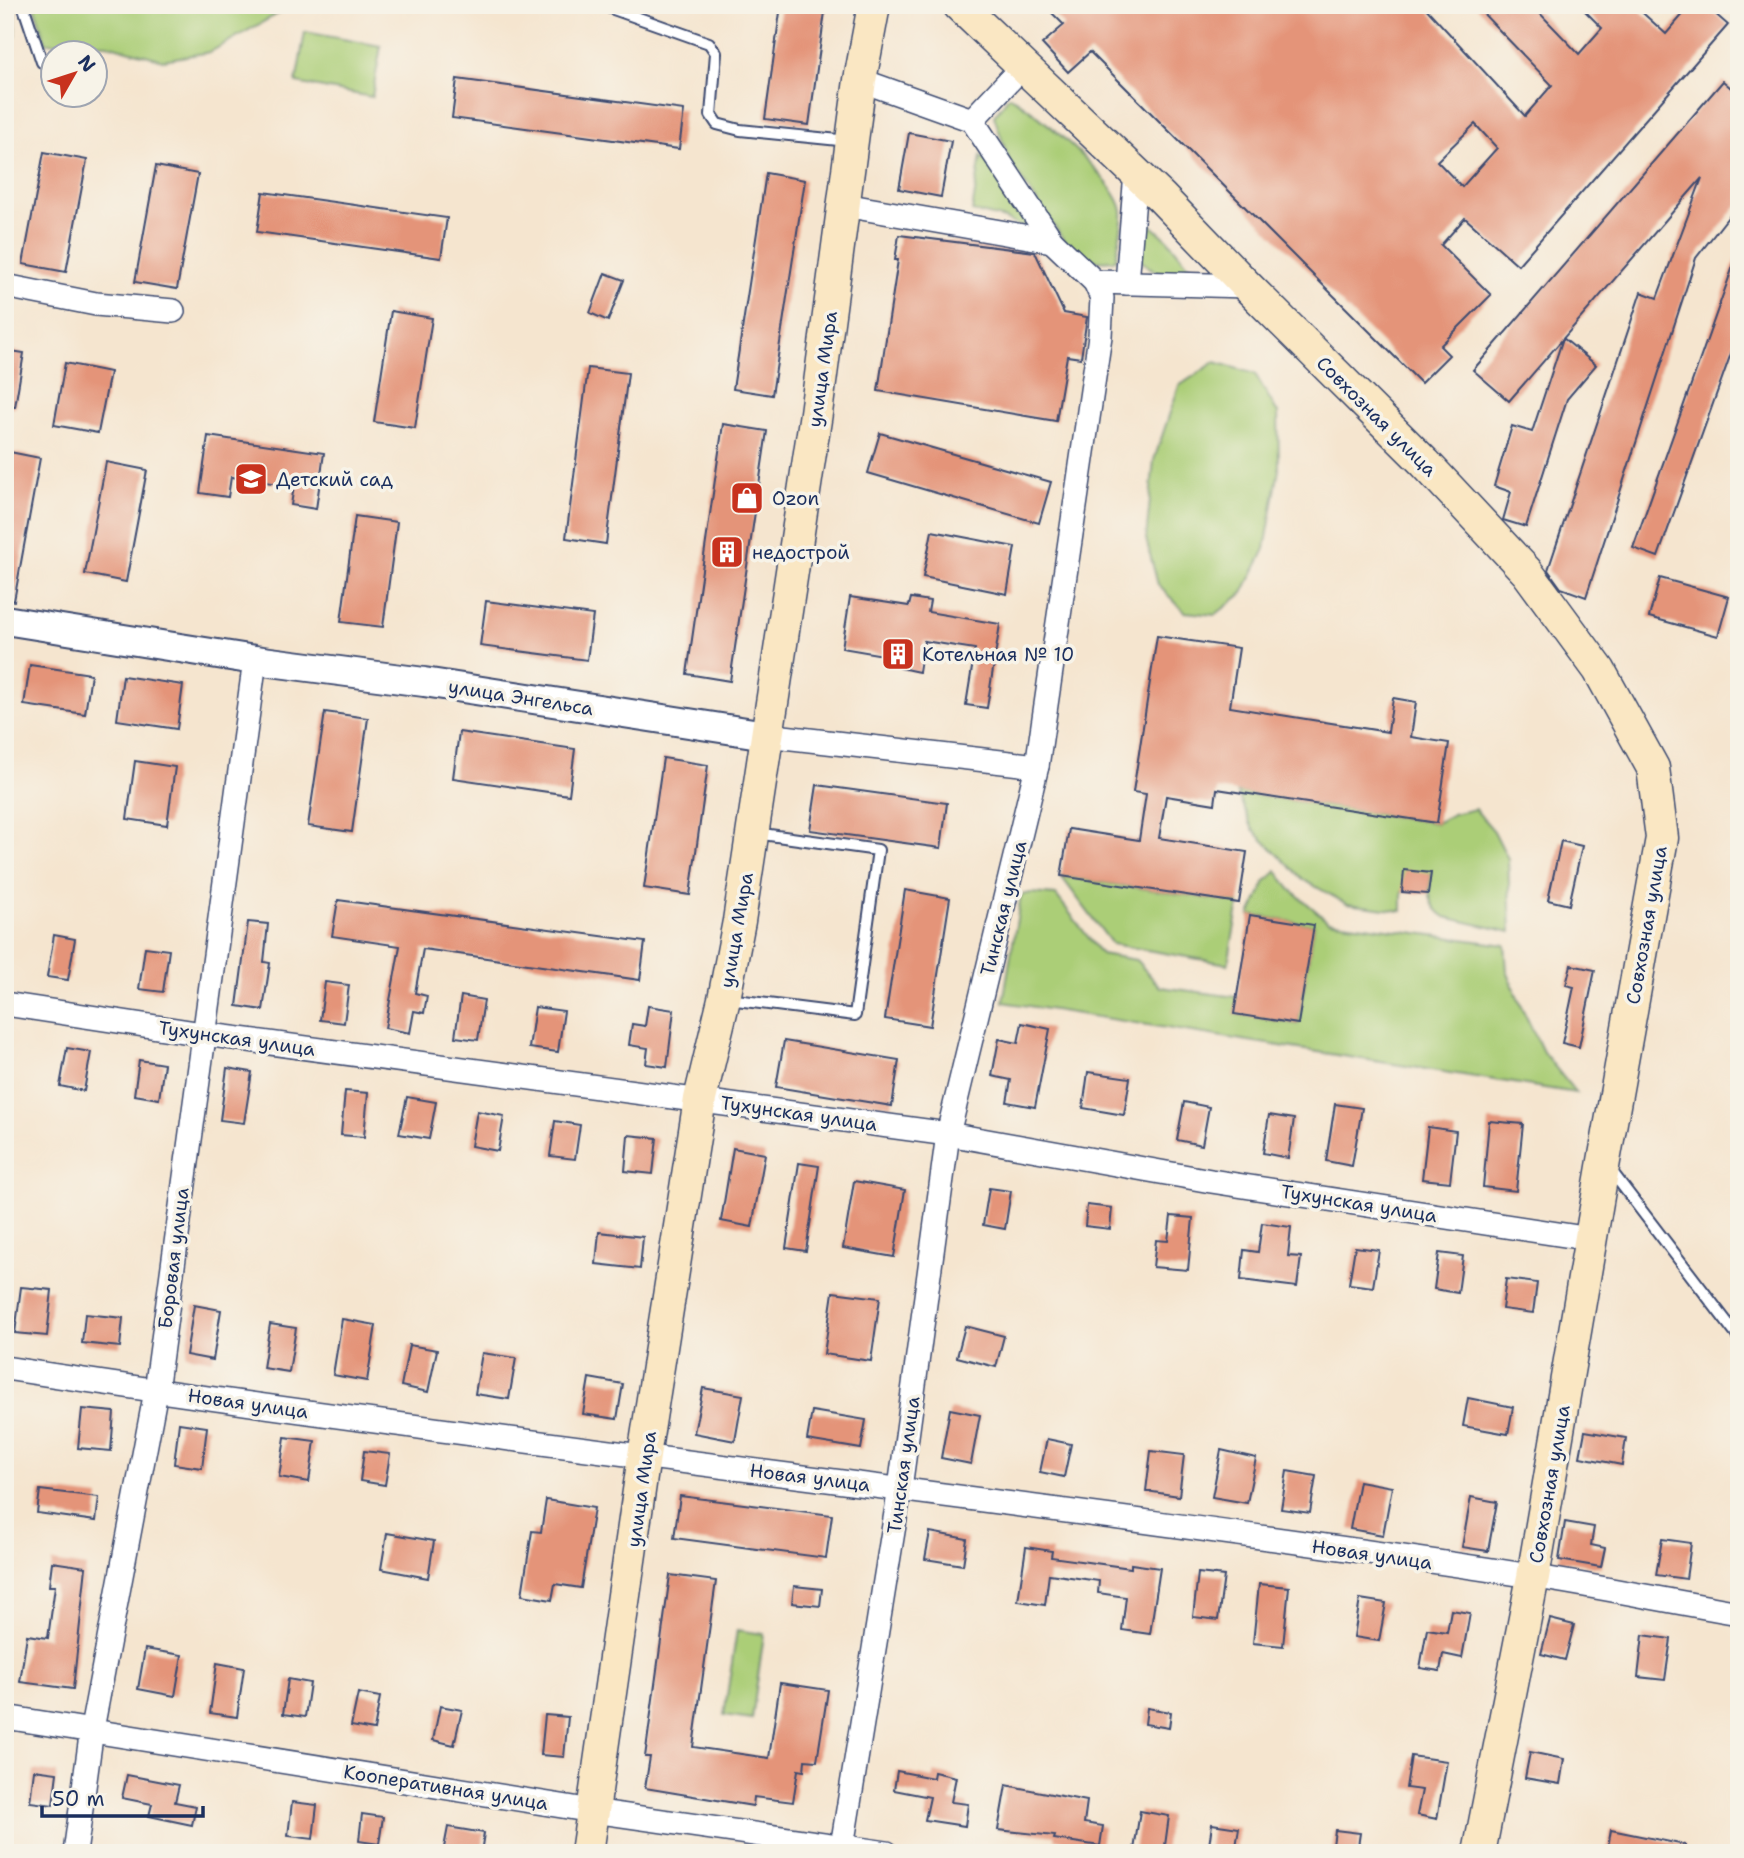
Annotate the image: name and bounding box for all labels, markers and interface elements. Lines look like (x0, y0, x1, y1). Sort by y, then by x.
north arrow (38, 38, 108, 108)
text: N (72, 50, 101, 77)
street label: улица Мира (802, 309, 843, 429)
street label: Совхозная улица (1311, 351, 1442, 482)
school or university icon: Детский сад (232, 460, 270, 498)
place label: Детский сад (276, 467, 393, 492)
shop icon: Ozon (728, 479, 766, 517)
place label: Ozon (772, 486, 819, 511)
building icon: недострой (708, 533, 746, 571)
place label: недострой (752, 540, 850, 565)
building icon: Котельная № 10 (879, 635, 917, 673)
place label: Котельная № 10 (922, 642, 1074, 667)
street label: улица Энгельса (447, 674, 595, 721)
street label: Тинская улица (975, 838, 1032, 978)
street label: Совхозная улица (1620, 844, 1673, 1006)
street label: улица Мира (714, 870, 759, 990)
street label: Тухунская улица (157, 1015, 317, 1062)
street label: Тухунская улица (719, 1090, 879, 1137)
street label: Тухунская улица (1279, 1179, 1439, 1228)
street label: Боровая улица (152, 1186, 195, 1330)
street label: Новая улица (186, 1383, 310, 1424)
street label: Тинская улица (881, 1395, 926, 1535)
street label: Совхозная улица (1523, 1403, 1576, 1565)
street label: улица Мира (621, 1429, 662, 1549)
street label: Новая улица (748, 1458, 872, 1497)
street label: Новая улица (1310, 1534, 1434, 1575)
street label: Кооперативная улица (342, 1759, 550, 1816)
scale bar (42, 1774, 203, 1818)
text: 50 m (52, 1785, 105, 1813)

